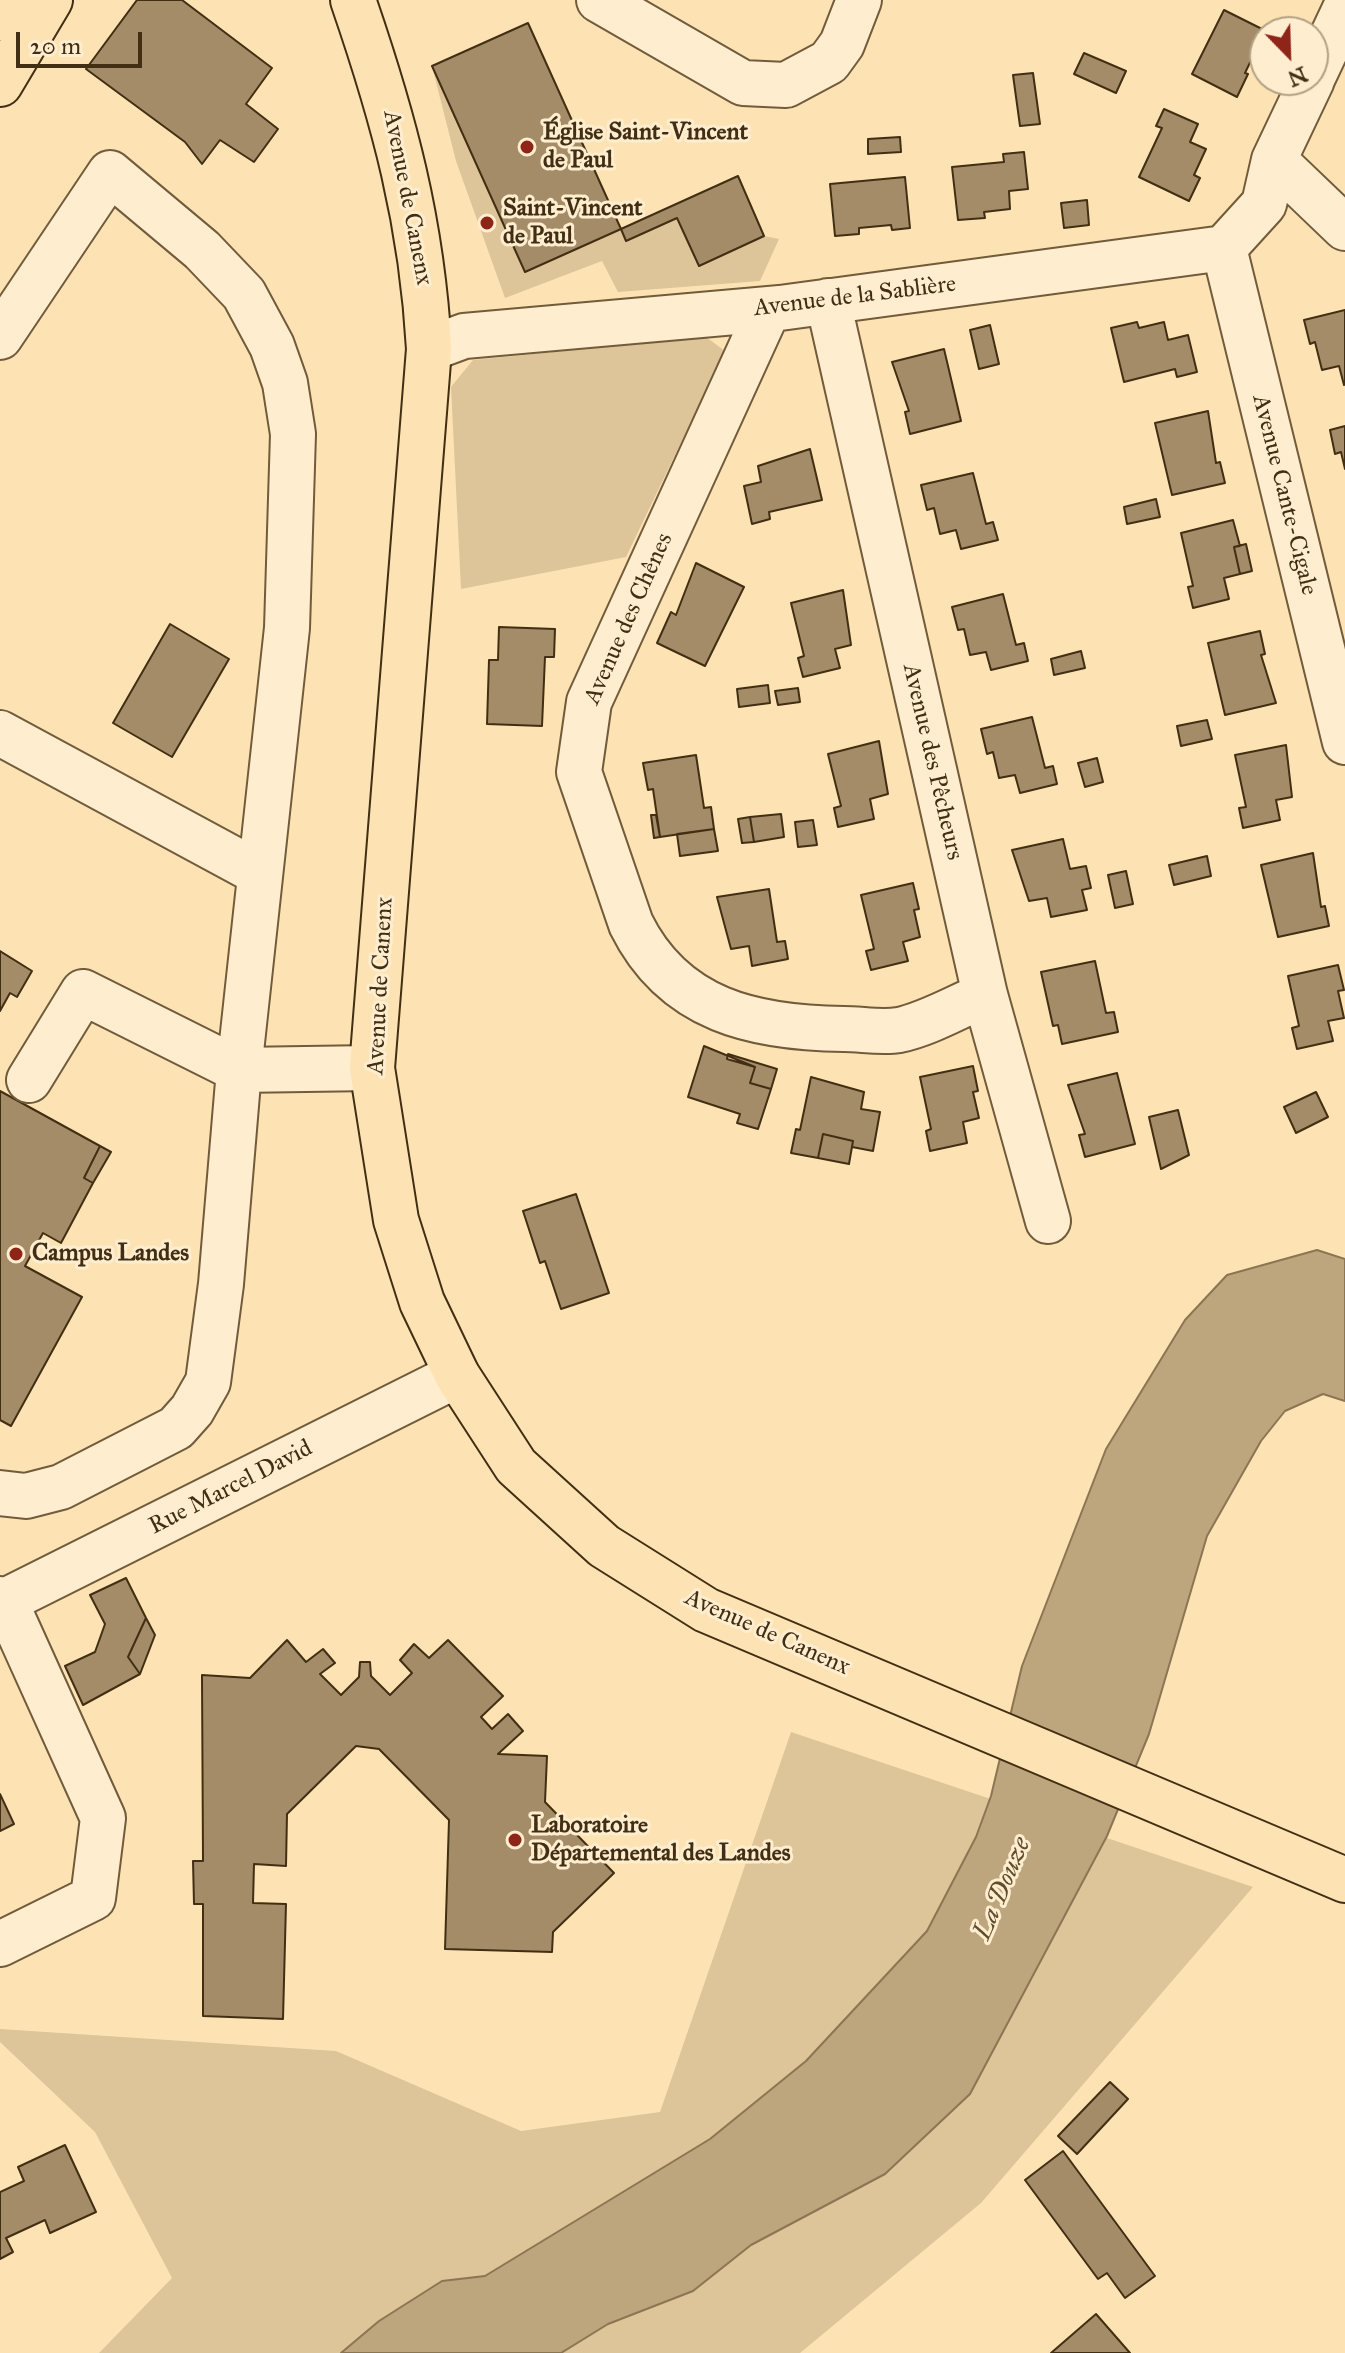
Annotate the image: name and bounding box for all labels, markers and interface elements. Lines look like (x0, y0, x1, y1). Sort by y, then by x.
scale bar (20, 16, 146, 66)
north arrow (1249, 16, 1329, 96)
text: 20 m (30, 31, 81, 61)
text: N (1284, 61, 1312, 93)
street label: Avenue de Canenx (376, 108, 438, 288)
place label: Église Saint-Vincent de Paul (543, 119, 748, 175)
marker: Église Saint-Vincent de Paul (518, 138, 536, 156)
place label: Saint-Vincent de Paul (503, 195, 643, 251)
marker: Saint-Vincent de Paul (478, 214, 496, 232)
street label: Avenue de la Sablière (752, 270, 958, 324)
street label: Avenue Cante-Cigale (1245, 392, 1323, 598)
street label: Avenue des Chênes (578, 529, 680, 709)
street label: Avenue des Pêcheurs (895, 661, 969, 863)
street label: Avenue de Canenx (362, 897, 400, 1075)
place label: Campus Landes (32, 1240, 189, 1268)
marker: Campus Landes (7, 1245, 25, 1263)
street label: Rue Marcel David (145, 1434, 317, 1542)
street label: Avenue de Canenx (680, 1584, 854, 1682)
place label: Laboratoire Départemental des Landes (531, 1812, 790, 1868)
marker: Laboratoire Départemental des Landes (506, 1831, 524, 1849)
water label: La Douze (968, 1833, 1038, 1945)

